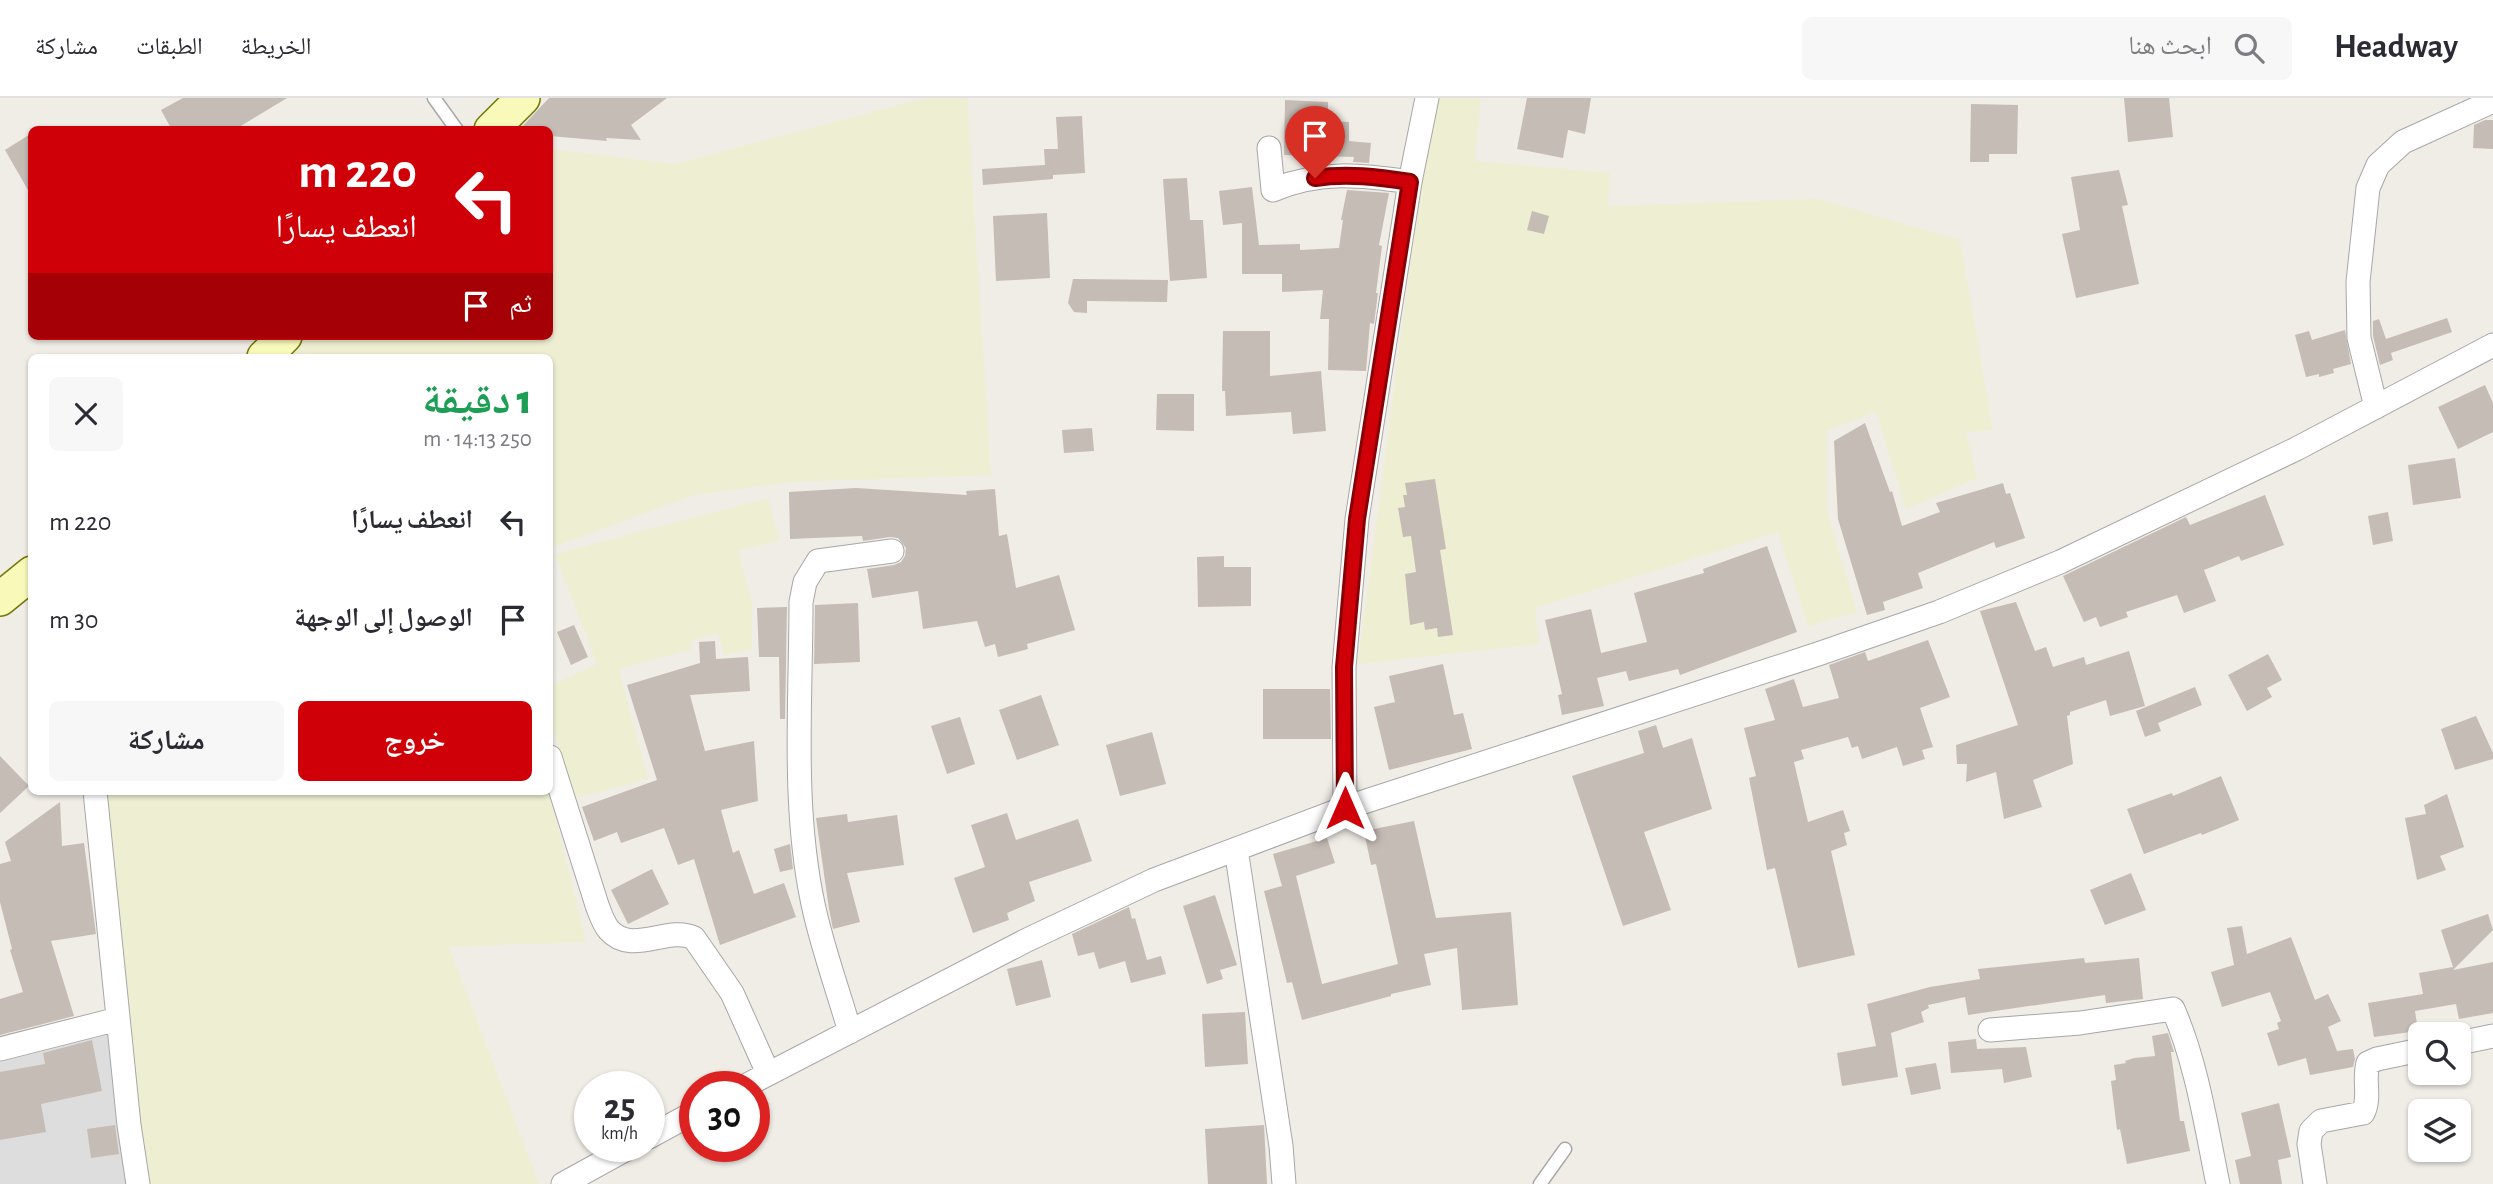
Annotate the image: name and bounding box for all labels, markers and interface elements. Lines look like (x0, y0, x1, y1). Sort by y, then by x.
search box (1802, 17, 2292, 80)
icon: search (2230, 29, 2268, 67)
text: Headway (2334, 31, 2458, 64)
text: ابحث هنا (2128, 33, 2212, 59)
text: مشاركة (35, 35, 98, 59)
text: الطبقات (136, 35, 203, 59)
text: الخريطة (241, 35, 311, 59)
pin (1285, 106, 1345, 178)
icon: arrive (1296, 117, 1334, 155)
text: 220 m (298, 148, 417, 197)
icon: left (441, 154, 532, 245)
text: انعطف يسارًا (276, 211, 417, 243)
icon: arrive (457, 287, 495, 325)
text: ثم (509, 291, 532, 317)
button: close (49, 377, 123, 451)
text: 1 دقيقة (422, 379, 532, 421)
text: 250 m · 14:13 (423, 428, 532, 451)
icon: left (494, 503, 532, 541)
text: انعطف يسارًا (351, 507, 473, 533)
text: 220 m (49, 509, 112, 535)
icon: arrive (494, 601, 532, 639)
text: الوصول إلى الوجهة (294, 605, 473, 631)
text: 30 m (49, 607, 99, 633)
button: مشاركة (49, 701, 284, 781)
button: خروج (298, 701, 532, 781)
position arrow (1308, 771, 1382, 845)
map controls (2408, 1022, 2471, 1162)
button: search (2408, 1022, 2471, 1085)
speed limit sign: 30 (679, 1071, 770, 1162)
text: 25 (604, 1090, 635, 1125)
button: layers (2408, 1099, 2471, 1162)
text: km/h (601, 1125, 638, 1143)

